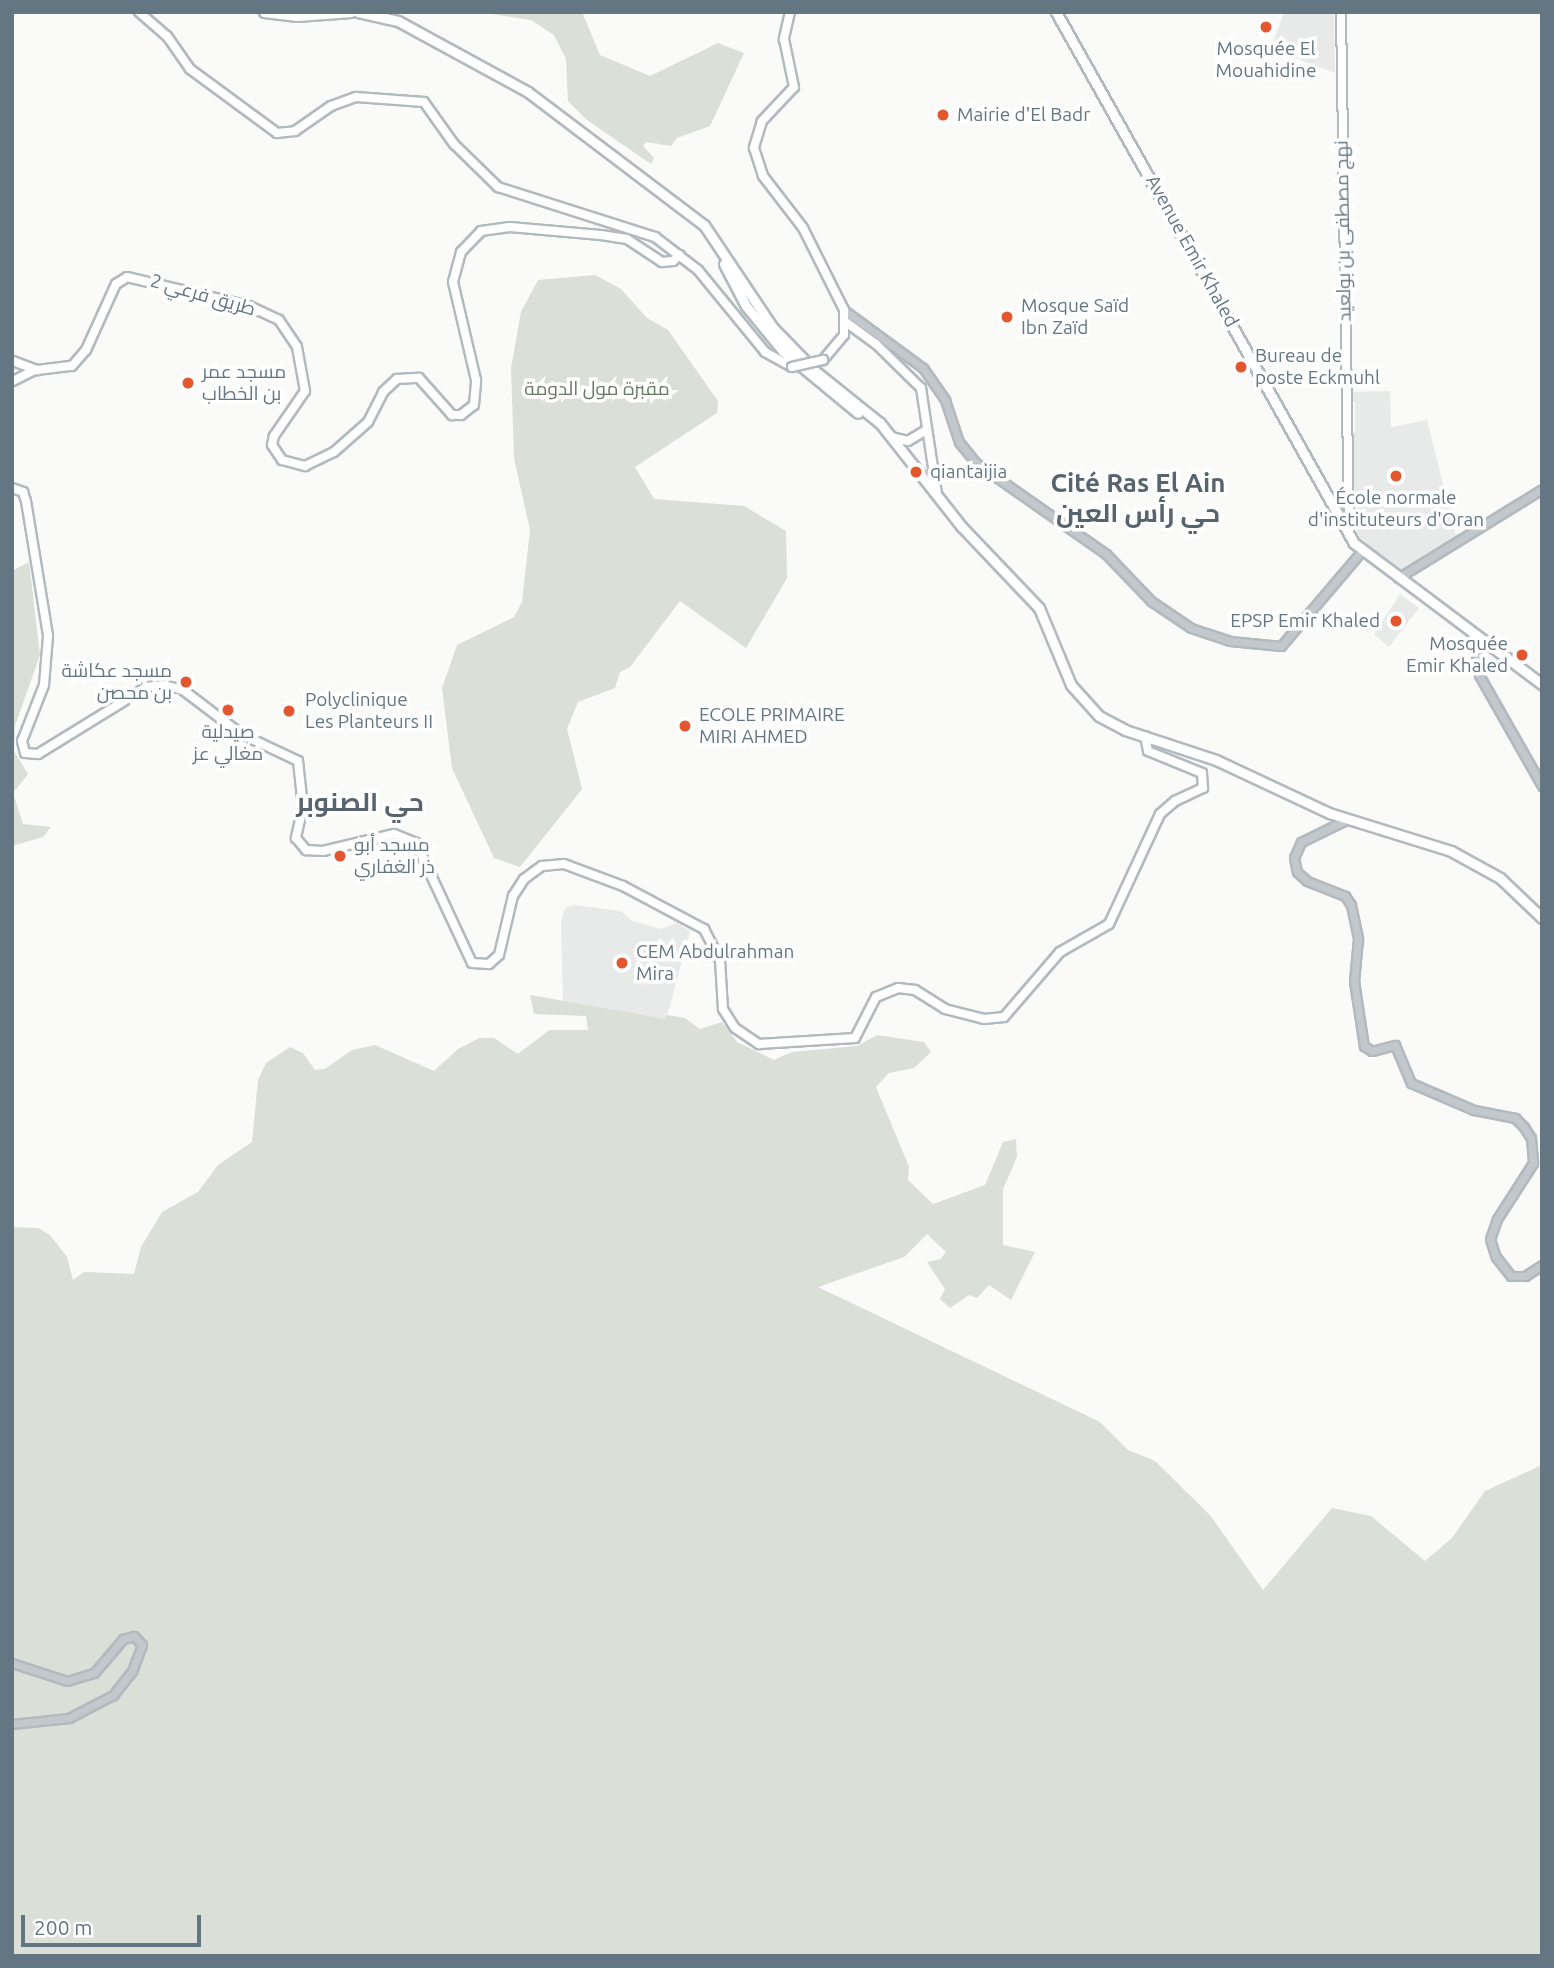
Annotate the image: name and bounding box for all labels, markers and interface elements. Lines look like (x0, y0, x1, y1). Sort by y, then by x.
marker: Mosquée El Mouahidine (1258, 19, 1274, 35)
place label: Mosquée El Mouahidine (1216, 38, 1316, 82)
place label: Mairie d'El Badr (957, 104, 1090, 126)
marker: Mairie d'El Badr (935, 107, 951, 123)
street label: نهج مصطفى بن بولعيد (1330, 140, 1356, 322)
street label: Avenue Emir Khaled (1141, 171, 1243, 331)
street label: طريق فرعي 2 (148, 269, 258, 321)
place label: Mosque Saïd Ibn Zaïd (1021, 295, 1129, 339)
marker: Mosque Saïd Ibn Zaïd (999, 309, 1015, 325)
place label: Bureau de poste Eckmuhl (1255, 345, 1380, 389)
marker: Bureau de poste Eckmuhl (1233, 359, 1249, 375)
place label: مسجد عمر بن الخطاب (202, 361, 286, 405)
marker: مسجد عمر بن الخطاب (180, 375, 196, 391)
park label: مقبرة مول الدومة (524, 378, 670, 400)
place label: qiantaijia (930, 461, 1007, 483)
marker: qiantaijia (908, 464, 924, 480)
district label: Cité Ras El Ain حي رأس العين (1037, 467, 1239, 528)
marker: École normale d'instituteurs d'Oran (1388, 468, 1404, 484)
place label: École normale d'instituteurs d'Oran (1308, 487, 1484, 531)
place label: EPSP Emir Khaled (1230, 610, 1380, 632)
marker: EPSP Emir Khaled (1386, 611, 1406, 631)
place label: Mosquée Emir Khaled (1406, 633, 1508, 677)
marker: Mosquée Emir Khaled (1514, 647, 1530, 663)
place label: مسجد عكاشة بن محصن (61, 660, 172, 704)
marker: مسجد عكاشة بن محصن (178, 674, 194, 690)
place label: Polyclinique Les Planteurs II (305, 689, 433, 733)
marker: Polyclinique Les Planteurs II (279, 701, 299, 721)
marker: صيدلية مغالي عز (220, 702, 236, 718)
place label: ECOLE PRIMAIRE MIRI AHMED (699, 704, 845, 748)
marker: ECOLE PRIMAIRE MIRI AHMED (677, 718, 693, 734)
place label: صيدلية مغالي عز (193, 721, 263, 765)
district label: حي الصنوبر (296, 786, 424, 818)
place label: مسجد أبو ذر الغفاري (354, 834, 435, 878)
marker: مسجد أبو ذر الغفاري (332, 848, 348, 864)
place label: CEM Abdulrahman Mira (636, 941, 794, 985)
marker: CEM Abdulrahman Mira (614, 955, 630, 971)
scale bar (24, 1902, 205, 1946)
text: 200 m (34, 1915, 92, 1939)

